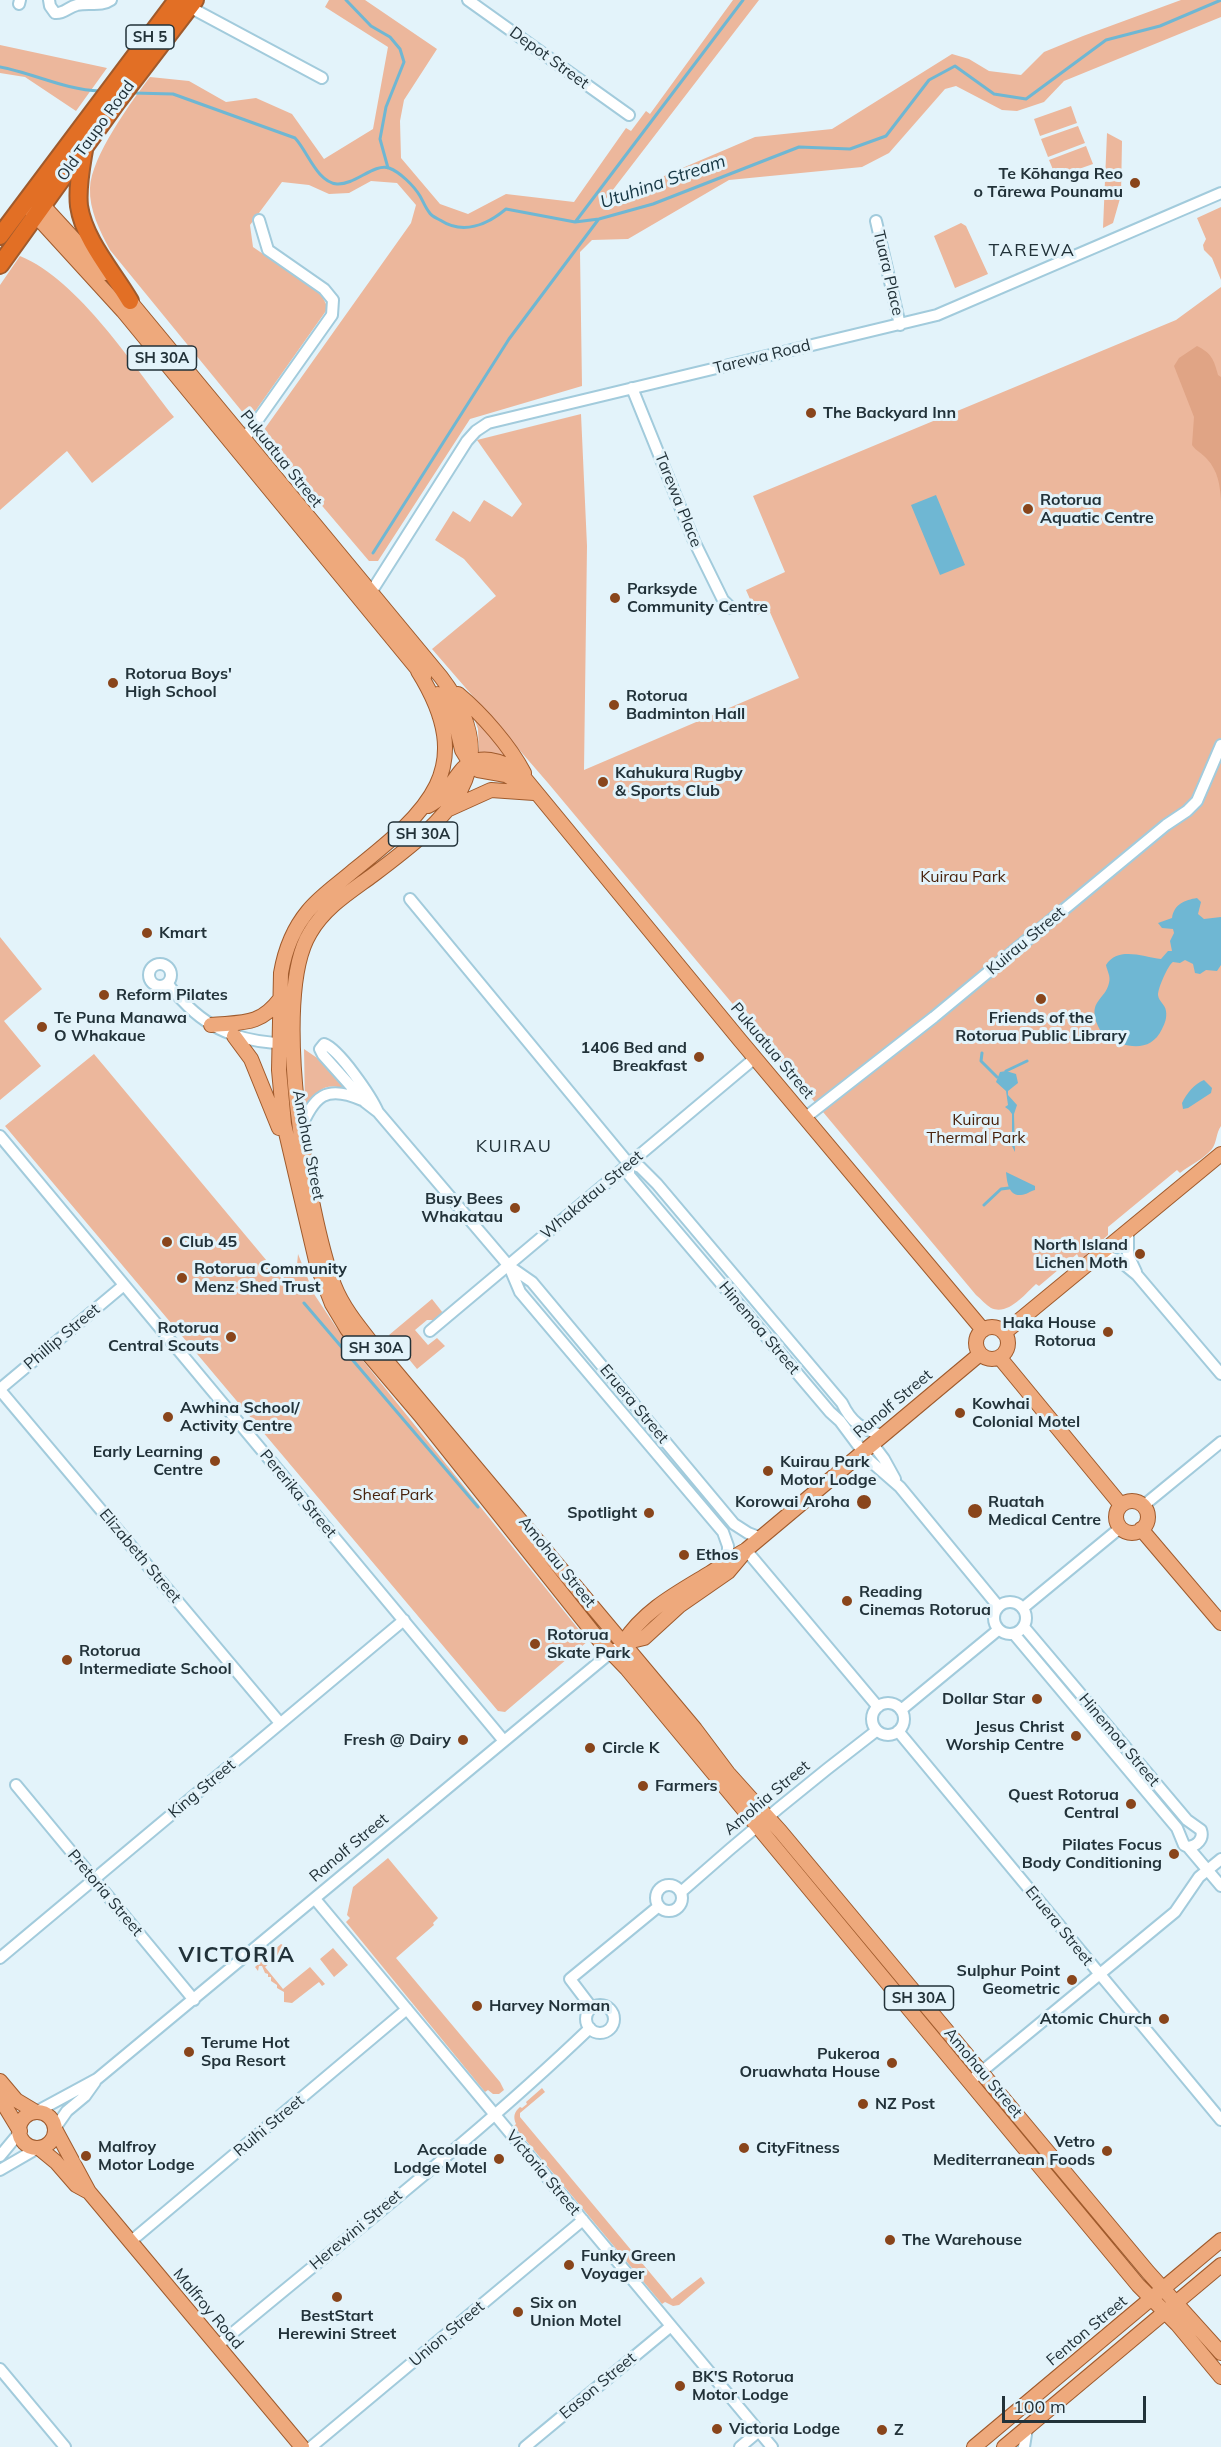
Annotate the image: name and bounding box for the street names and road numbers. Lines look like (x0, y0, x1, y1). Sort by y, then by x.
street label: Depot Street (506, 23, 592, 93)
road number: SH 5 (126, 25, 174, 49)
street label: Old Taupo Road (53, 77, 139, 185)
street label: Tuara Place (869, 228, 907, 318)
street label: Tarewa Road (712, 336, 812, 378)
road number: SH 30A (128, 346, 196, 370)
street label: Pukuatua Street (236, 407, 326, 511)
street label: Tarewa Place (650, 450, 706, 550)
road number: SH 30A (388, 822, 458, 846)
street label: Kuirau Street (983, 903, 1069, 979)
street label: Pukuatua Street (726, 999, 818, 1103)
street label: Amohau Street (288, 1088, 328, 1202)
street label: Whakatau Street (537, 1147, 647, 1243)
street label: Hinemoa Street (715, 1278, 803, 1378)
street label: Phillip Street (20, 1300, 104, 1374)
road number: SH 30A (342, 1336, 410, 1360)
street label: Eruera Street (596, 1361, 672, 1447)
street label: Ranolf Street (850, 1366, 936, 1442)
street label: Pererika Street (256, 1446, 340, 1542)
street label: Elizabeth Street (95, 1505, 185, 1607)
street label: Amohau Street (514, 1513, 600, 1611)
street label: Hinemoa Street (1075, 1690, 1163, 1790)
street label: King Street (165, 1755, 239, 1823)
street label: Amohia Street (720, 1757, 814, 1839)
street label: Ranolf Street (306, 1810, 392, 1886)
street label: Pretoria Street (63, 1846, 147, 1940)
street label: Eruera Street (1021, 1882, 1097, 1970)
road number: SH 30A (884, 1986, 954, 2010)
street label: Amohau Street (940, 2024, 1026, 2122)
street label: Ruihi Street (230, 2091, 308, 2161)
street label: Victoria Street (502, 2127, 584, 2219)
street label: Herewini Street (306, 2186, 406, 2274)
street label: Malfroy Road (169, 2265, 247, 2353)
street label: Fenton Street (1043, 2292, 1131, 2370)
street label: Union Street (406, 2297, 488, 2371)
street label: Eason Street (556, 2349, 640, 2423)

